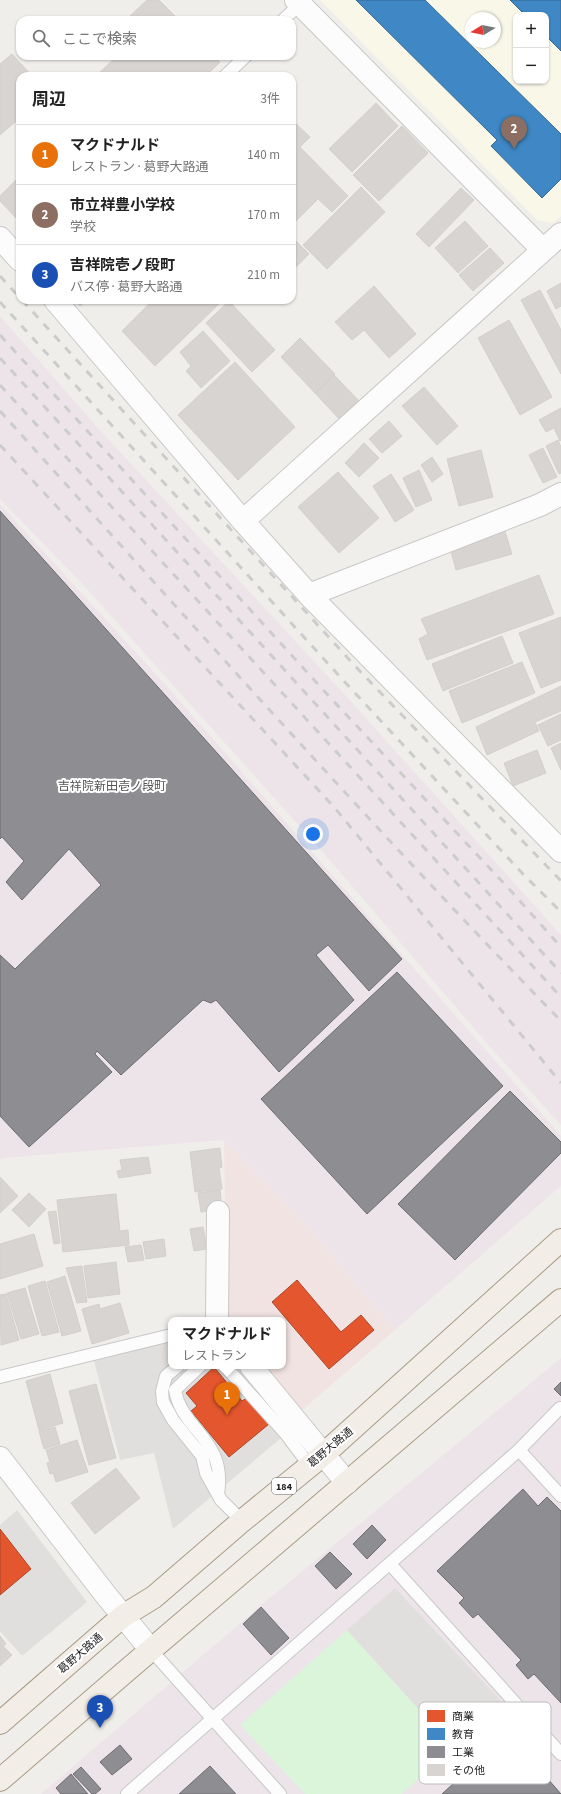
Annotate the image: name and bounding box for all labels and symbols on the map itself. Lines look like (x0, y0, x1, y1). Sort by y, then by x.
north arrow (465, 12, 501, 48)
pin: 2 (501, 116, 527, 149)
district label: 吉祥院新田壱ノ段町 (58, 778, 166, 795)
your location (303, 824, 323, 844)
pin: 1 (214, 1382, 240, 1415)
street label: 葛野大路通 (304, 1424, 356, 1471)
road number: 184 (272, 1478, 296, 1494)
street label: 葛野大路通 (55, 1630, 106, 1677)
pin: 3 (87, 1695, 113, 1728)
legend (419, 1702, 551, 1784)
text: 商業 (452, 1709, 474, 1724)
text: 教育 (452, 1727, 474, 1742)
text: 工業 (452, 1745, 474, 1760)
text: その他 (452, 1763, 485, 1778)

